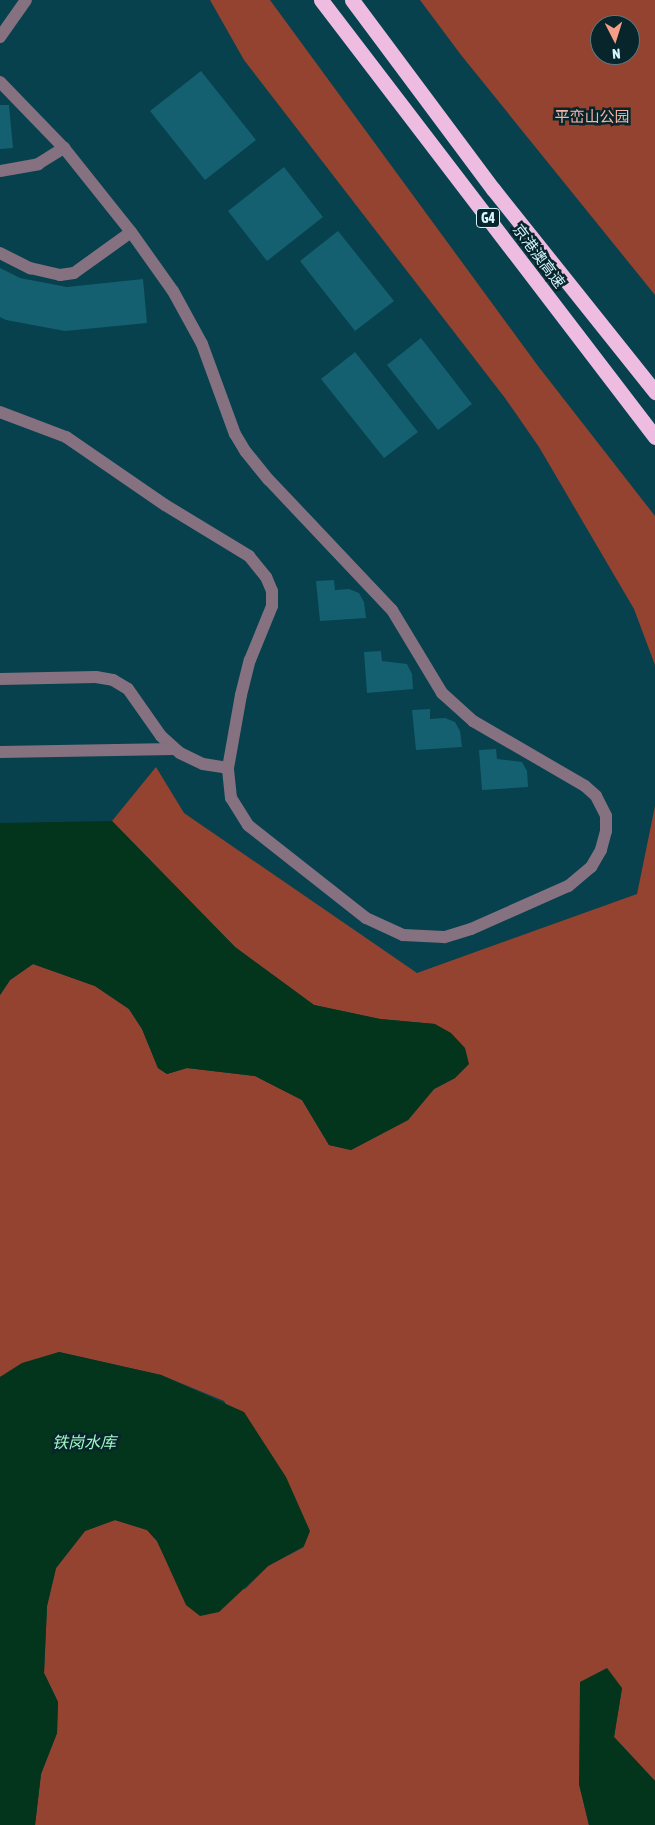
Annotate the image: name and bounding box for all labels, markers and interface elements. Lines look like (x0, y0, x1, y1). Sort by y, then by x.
north arrow (590, 15, 640, 65)
text: N (611, 46, 621, 62)
park label: 平峦山公园 (555, 108, 629, 126)
road number: G4 (476, 207, 500, 230)
street label: 京港澳高速 (509, 221, 569, 291)
water label: 铁岗水库 (52, 1432, 116, 1452)

